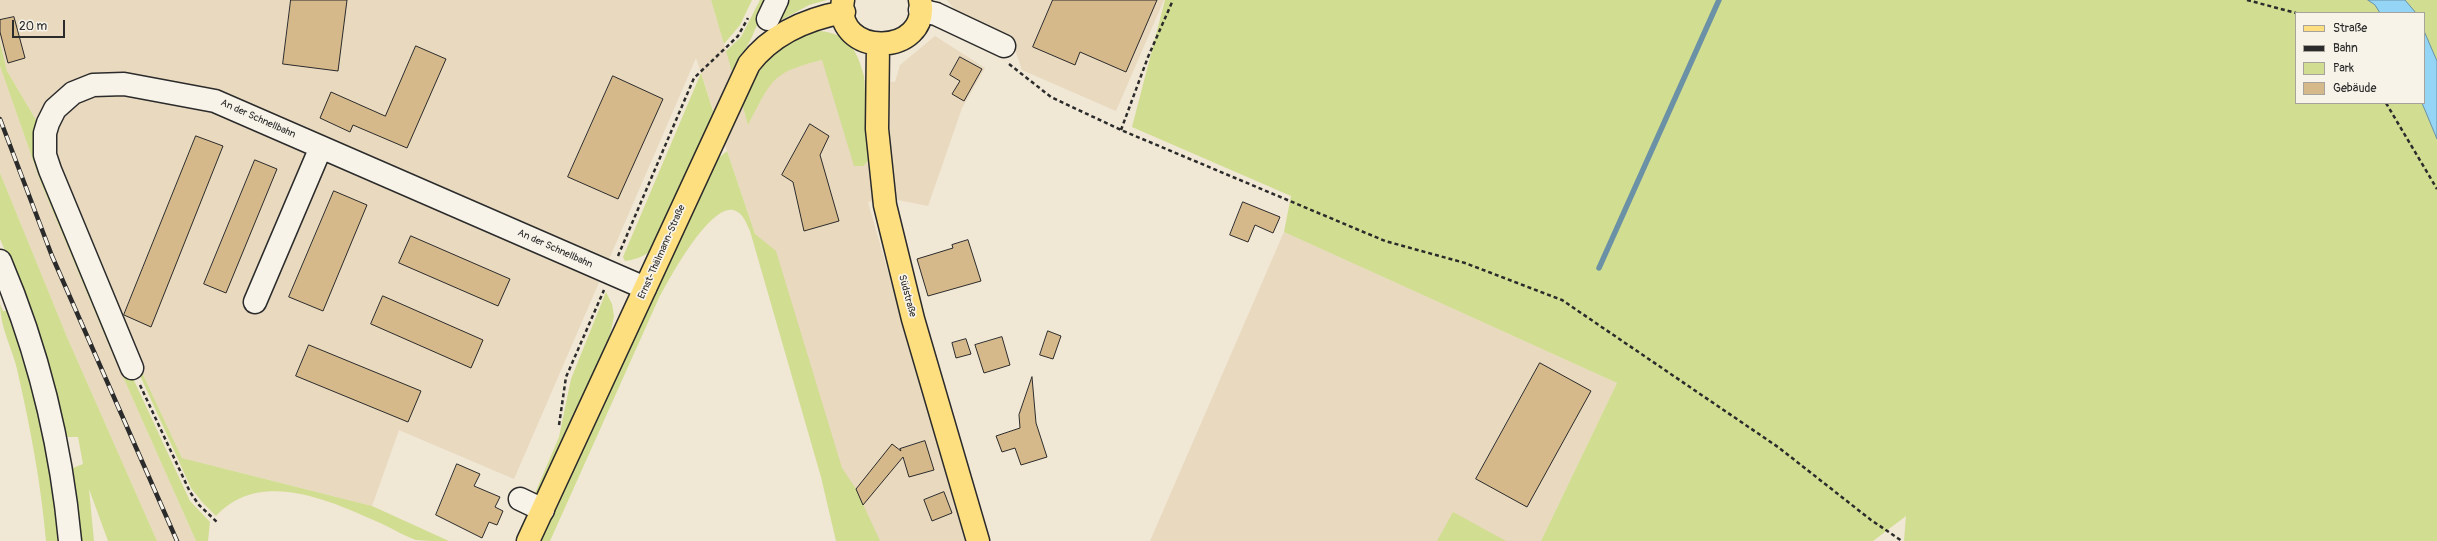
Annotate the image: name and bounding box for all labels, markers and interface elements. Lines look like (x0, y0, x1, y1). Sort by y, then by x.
scale bar (14, 12, 67, 38)
legend (2295, 12, 2425, 104)
text: 20 m (19, 19, 47, 34)
text: Straße (2333, 21, 2367, 36)
text: Bahn (2333, 41, 2358, 56)
text: Park (2333, 61, 2354, 76)
text: Gebäude (2333, 81, 2376, 96)
street label: An der Schnellbahn (219, 97, 297, 141)
street label: Ernst-Thälmann-Straße (636, 203, 688, 301)
street label: An der Schnellbahn (516, 227, 594, 271)
street label: Südstraße (896, 274, 918, 318)

